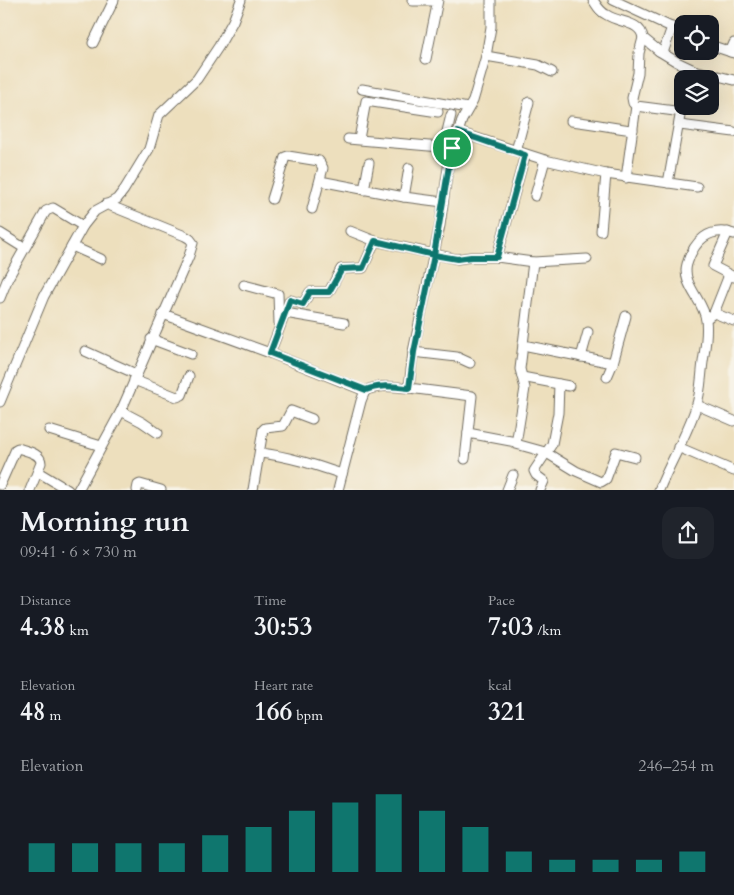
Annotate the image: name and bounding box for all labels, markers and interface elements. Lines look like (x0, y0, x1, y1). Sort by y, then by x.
map controls (674, 15, 719, 115)
button: locate (674, 15, 719, 60)
button: layers (674, 70, 719, 115)
pin (431, 127, 473, 169)
icon: arrive (438, 134, 466, 162)
text: Morning run (20, 503, 189, 541)
button: share (662, 507, 714, 559)
text: 09:41 · 6 × 730 m (20, 541, 137, 563)
text: Distance (20, 591, 71, 610)
text: Time (254, 591, 286, 610)
text: Pace (488, 591, 515, 610)
text: 4.38 (20, 610, 66, 644)
text: 30:53 (254, 610, 312, 644)
text: 7:03 (488, 610, 534, 644)
text: km (66, 621, 89, 640)
text: /km (534, 621, 561, 640)
text: Elevation (20, 676, 76, 695)
text: Heart rate (254, 676, 313, 695)
text: kcal (488, 676, 512, 695)
text: 48 (20, 695, 46, 729)
text: 166 (254, 695, 292, 729)
text: 321 (488, 695, 526, 729)
text: m (46, 706, 61, 725)
text: bpm (292, 706, 323, 725)
text: Elevation (20, 755, 84, 777)
text: 246–254 m (638, 755, 714, 777)

